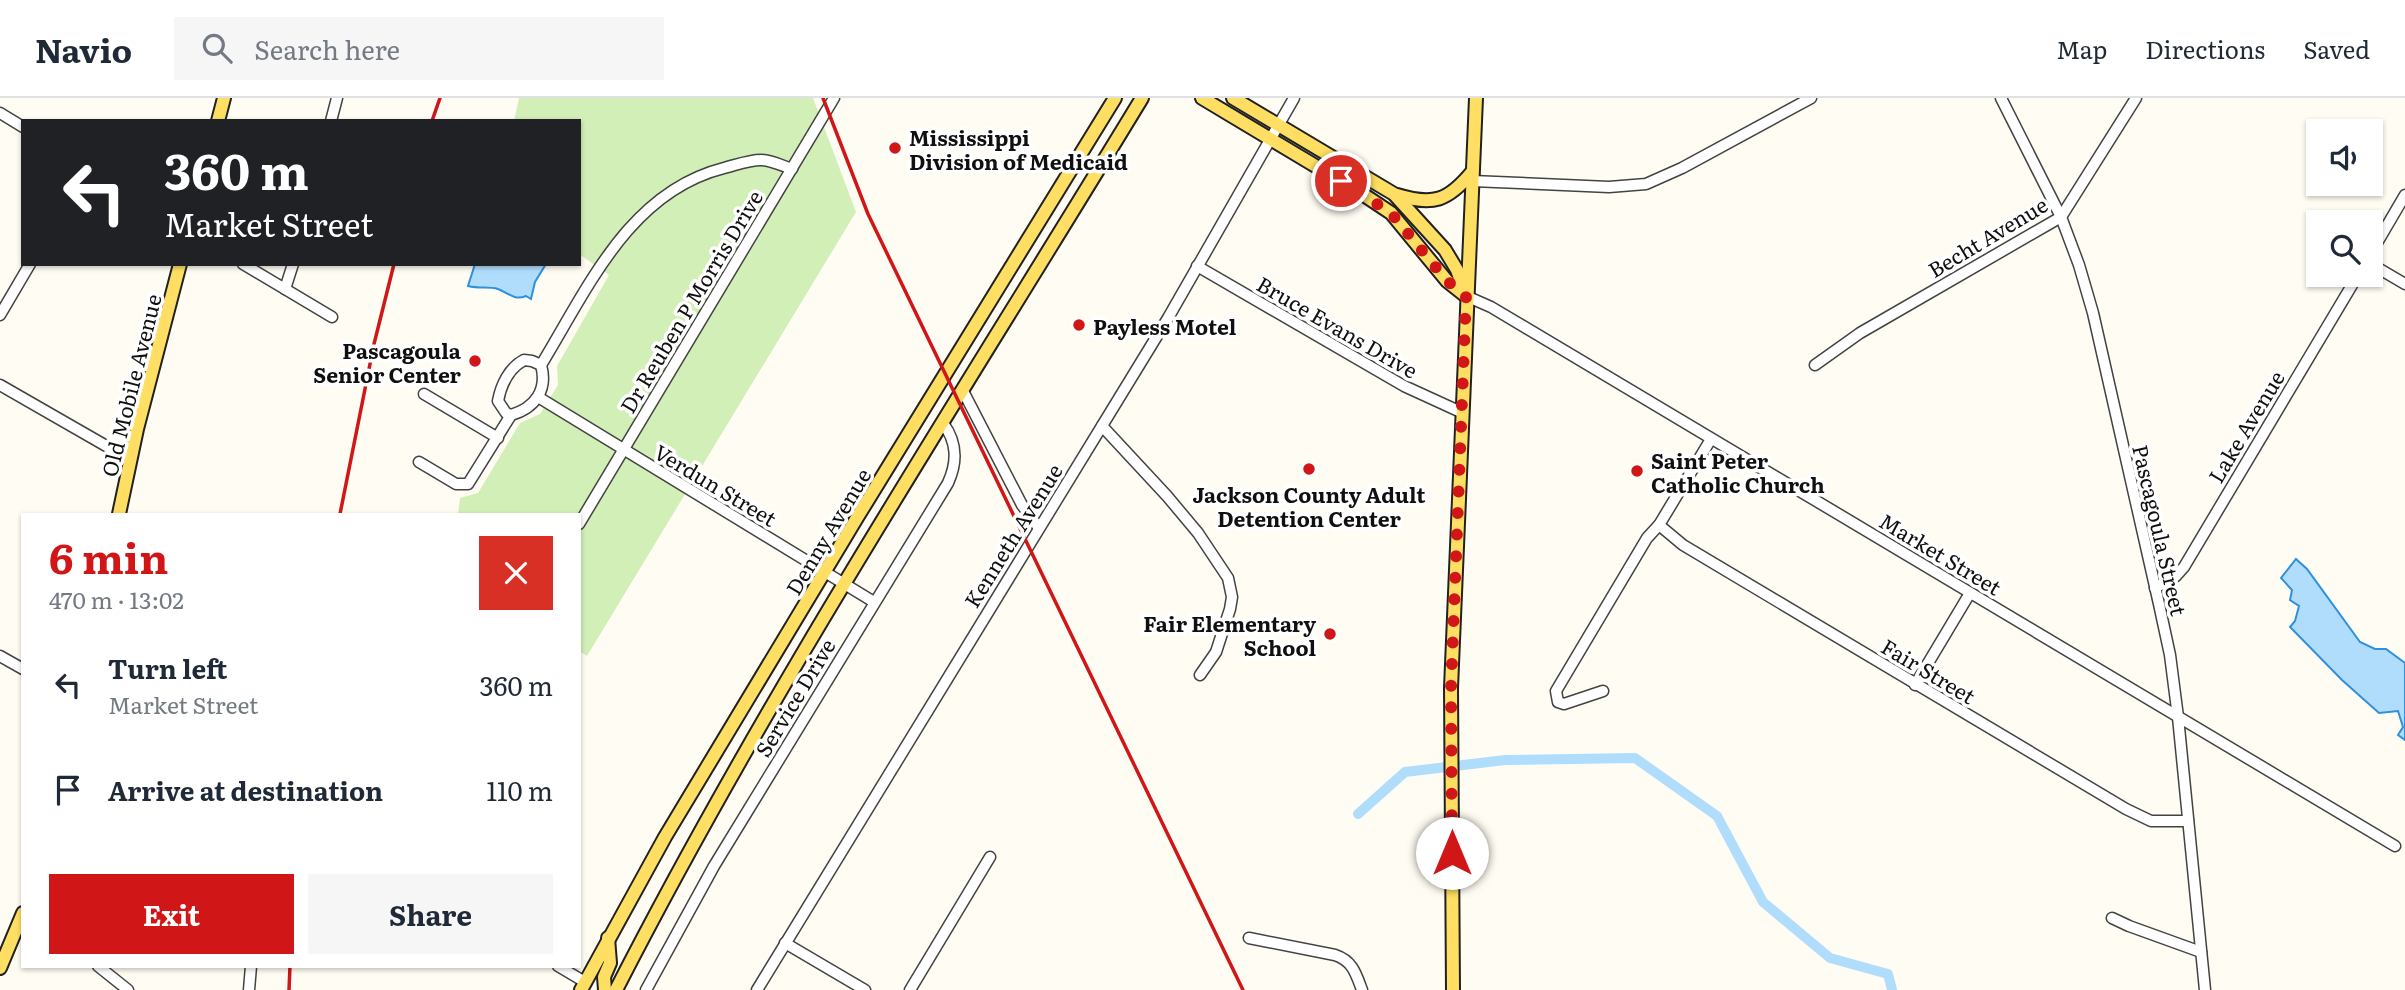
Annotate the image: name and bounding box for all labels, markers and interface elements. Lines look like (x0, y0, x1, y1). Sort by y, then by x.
search box (174, 17, 664, 80)
text: Navio (35, 24, 132, 73)
icon: search (198, 29, 236, 67)
text: Search here (254, 29, 400, 68)
text: Map (2056, 31, 2107, 66)
text: Directions (2145, 31, 2265, 66)
text: Saved (2303, 31, 2370, 66)
map controls (2306, 119, 2383, 287)
button: sound (2306, 119, 2383, 196)
place label: Mississippi Division of Medicaid (909, 121, 1128, 176)
text: 360 m (164, 132, 309, 205)
marker: Mississippi Division of Medicaid (887, 140, 903, 156)
icon: left (49, 147, 140, 238)
pin (1311, 151, 1371, 211)
icon: arrive (1322, 162, 1360, 200)
street label: Dr Reuben P Morris Drive (611, 184, 769, 418)
street label: Becht Avenue (1921, 188, 2053, 284)
text: Market Street (164, 199, 373, 247)
button: search (2306, 210, 2383, 287)
street label: Bruce Evans Drive (1252, 267, 1424, 385)
street label: Old Mobile Avenue (92, 290, 168, 480)
place label: Payless Motel (1093, 310, 1237, 341)
marker: Payless Motel (1071, 317, 1087, 333)
place label: Pascagoula Senior Center (313, 334, 462, 389)
marker: Pascagoula Senior Center (467, 353, 483, 369)
street label: Lake Avenue (2199, 364, 2291, 488)
street label: Verdun Street (649, 435, 784, 533)
street label: Pascagoula Street (2126, 441, 2196, 619)
place label: Saint Peter Catholic Church (1651, 444, 1825, 499)
street label: Kenneth Avenue (955, 457, 1069, 613)
marker: Jackson County Adult Detention Center (1301, 461, 1317, 477)
street label: Denny Avenue (777, 462, 877, 600)
marker: Saint Peter Catholic Church (1629, 463, 1645, 479)
place label: Jackson County Adult Detention Center (1192, 478, 1426, 533)
street label: Market Street (1874, 504, 2008, 602)
text: 6 min (49, 525, 168, 587)
button: close (479, 536, 553, 610)
text: 470 m · 13:02 (49, 582, 184, 616)
place label: Fair Elementary School (1143, 607, 1316, 662)
marker: Fair Elementary School (1322, 626, 1338, 642)
street label: Fair Street (1876, 630, 1982, 710)
street label: Service Drive (746, 632, 842, 762)
text: Turn left (108, 648, 227, 687)
text: 360 m (479, 665, 553, 704)
icon: left (49, 666, 87, 704)
text: Market Street (108, 687, 258, 721)
text: Arrive at destination (108, 770, 383, 809)
text: 110 m (486, 770, 553, 809)
icon: arrive (49, 771, 87, 809)
position arrow (1415, 816, 1489, 890)
button: Exit (49, 874, 294, 954)
button: Share (308, 874, 553, 954)

